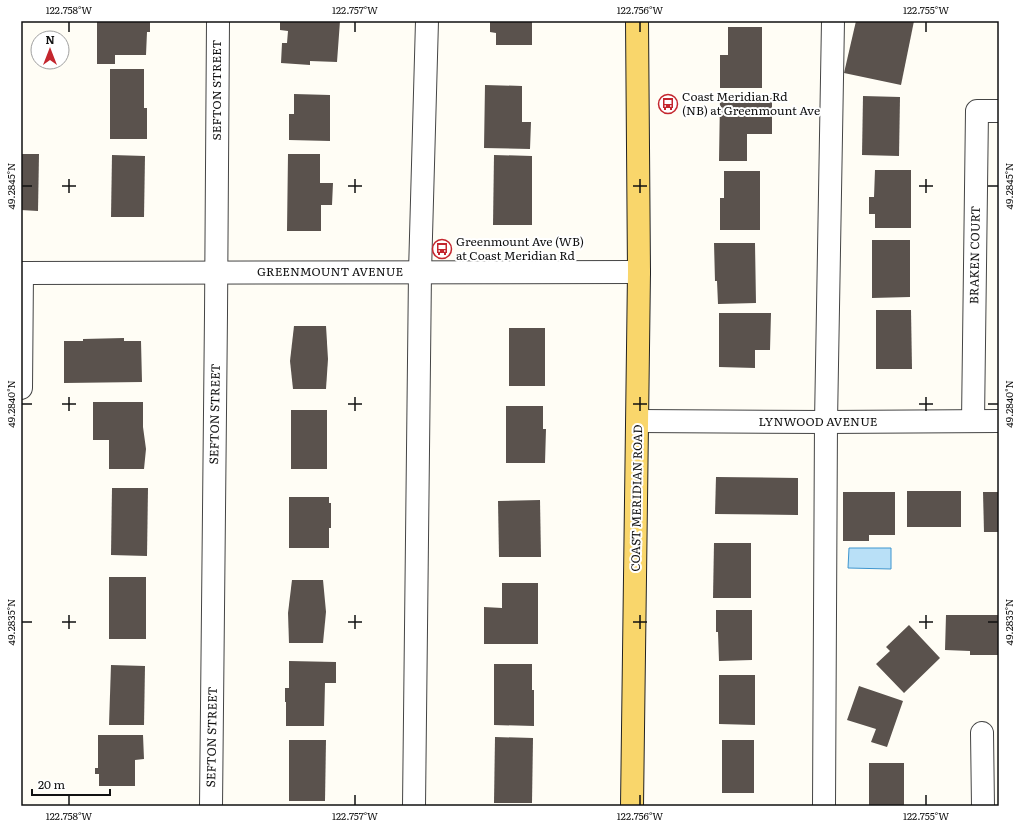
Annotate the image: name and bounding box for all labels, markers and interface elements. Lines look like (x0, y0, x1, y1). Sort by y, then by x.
text: 122.758°W (46, 2, 92, 17)
text: 122.757°W (332, 2, 378, 17)
text: 122.756°W (617, 2, 663, 17)
text: 122.755°W (903, 2, 949, 17)
north arrow (30, 30, 70, 70)
text: N (45, 31, 55, 47)
street label: SEFTON STREET (207, 39, 225, 140)
place label: Coast Meridian Rd (NB) at Greenmount Ave (682, 87, 820, 119)
bus stop icon: Coast Meridian Rd (NB) at Greenmount Ave (657, 93, 679, 115)
text: 49.2845°N (3, 163, 18, 209)
text: 49.2845°N (1001, 163, 1016, 209)
street label: BRAKEN COURT (964, 206, 984, 304)
place label: Greenmount Ave (WB) at Coast Meridian Rd (456, 232, 584, 264)
bus stop icon: Greenmount Ave (WB) at Coast Meridian Rd (431, 238, 453, 260)
street label: GREENMOUNT AVENUE (257, 262, 403, 280)
street label: SEFTON STREET (204, 363, 224, 465)
text: 49.2840°N (3, 380, 18, 428)
text: 49.2840°N (1001, 380, 1016, 428)
street label: LYNWOOD AVENUE (758, 412, 878, 430)
street label: COAST MERIDIAN ROAD (626, 424, 646, 572)
text: 49.2835°N (3, 599, 18, 645)
text: 49.2835°N (1001, 599, 1016, 645)
street label: SEFTON STREET (201, 686, 221, 788)
scale bar (32, 771, 110, 797)
text: 20 m (38, 775, 65, 793)
text: 122.758°W (46, 808, 92, 823)
text: 122.757°W (332, 808, 378, 823)
text: 122.756°W (617, 808, 663, 823)
text: 122.755°W (903, 808, 949, 823)

